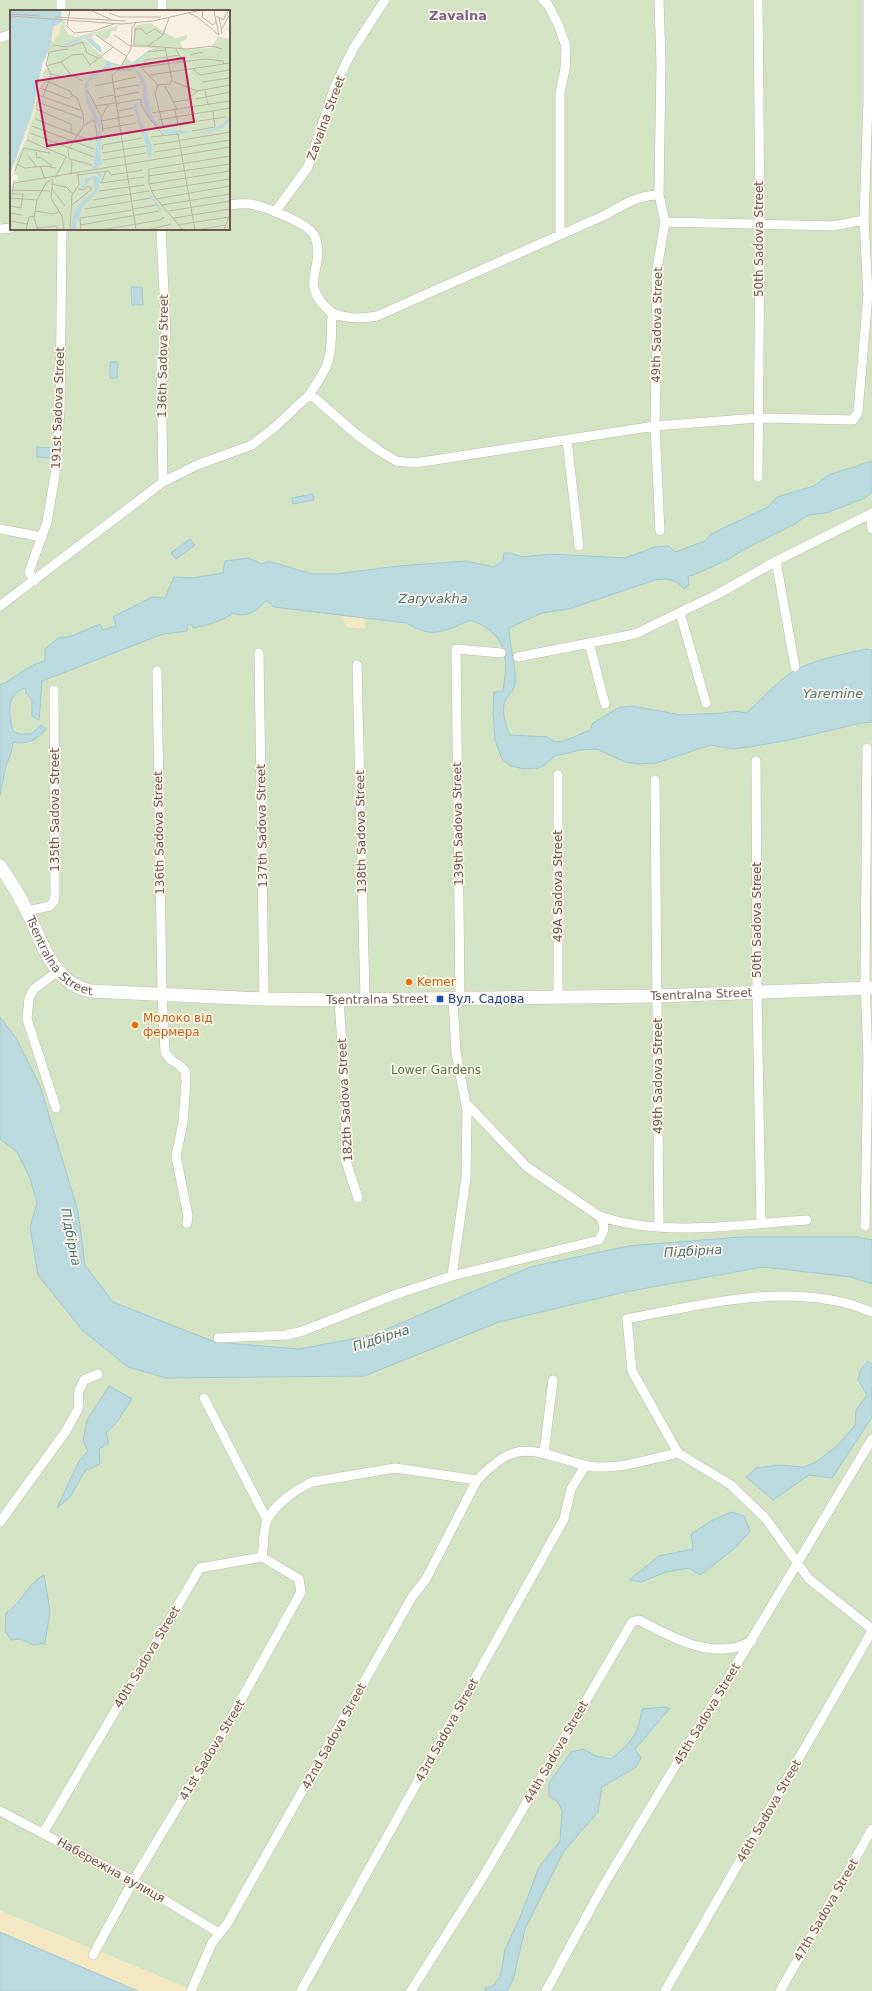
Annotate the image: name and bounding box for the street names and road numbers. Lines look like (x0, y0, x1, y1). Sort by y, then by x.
street label: Zavalna Street (304, 74, 348, 162)
street label: 50th Sadova Street (752, 181, 766, 297)
street label: 49th Sadova Street (649, 267, 665, 383)
street label: 136th Sadova Street (155, 294, 171, 418)
street label: 191st Sadova Street (49, 346, 67, 469)
street label: 135th Sadova Street (48, 748, 62, 872)
street label: 139th Sadova Street (450, 762, 466, 886)
street label: 137th Sadova Street (254, 764, 270, 888)
street label: 138th Sadova Street (353, 770, 369, 894)
street label: 136th Sadova Street (151, 771, 167, 895)
street label: 49A Sadova Street (551, 830, 565, 942)
street label: 50th Sadova Street (750, 862, 764, 978)
street label: Tsentralna Street (23, 913, 93, 998)
street label: Tsentralna Street (649, 985, 753, 1003)
street label: Tsentralna Street (325, 992, 429, 1007)
street label: 49th Sadova Street (651, 1018, 665, 1134)
street label: 182th Sadova Street (335, 1038, 355, 1162)
street label: 40th Sadova Street (111, 1603, 183, 1710)
street label: 45th Sadova Street (671, 1660, 743, 1767)
street label: 43rd Sadova Street (413, 1676, 481, 1784)
street label: 42nd Sadova Street (299, 1680, 369, 1791)
street label: 41st Sadova Street (176, 1697, 248, 1803)
street label: 44th Sadova Street (521, 1698, 591, 1806)
street label: 46th Sadova Street (734, 1757, 804, 1865)
street label: Набережна вулиця (55, 1835, 167, 1905)
street label: 47th Sadova Street (791, 1856, 861, 1964)

